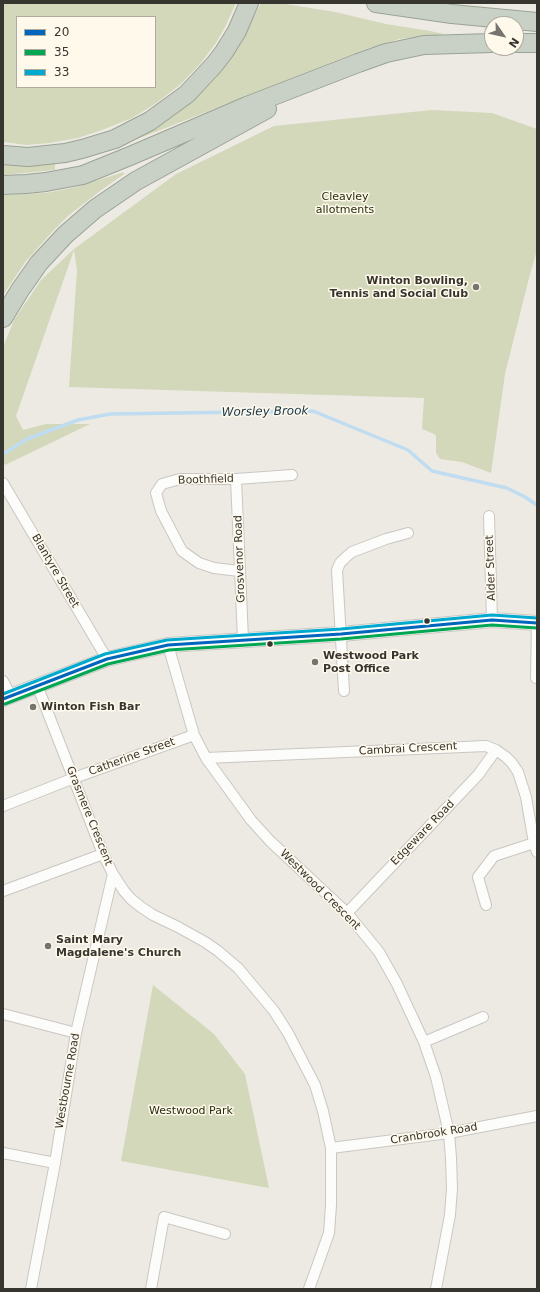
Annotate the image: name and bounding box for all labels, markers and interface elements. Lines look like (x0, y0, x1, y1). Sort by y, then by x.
legend (16, 16, 156, 88)
north arrow (484, 16, 524, 56)
text: 20 (54, 25, 69, 39)
text: N (506, 35, 522, 50)
text: 35 (54, 45, 69, 59)
text: 33 (54, 65, 69, 79)
park label: Cleavley allotments (316, 190, 374, 216)
place label: Winton Bowling, Tennis and Social Club (329, 274, 468, 300)
marker: Winton Bowling, Tennis and Social Club (471, 282, 481, 292)
water label: Worsley Brook (221, 404, 309, 420)
street label: Boothfield (178, 472, 234, 488)
street label: Grosvenor Road (232, 515, 248, 603)
street label: Blantyre Street (29, 532, 81, 610)
street label: Alder Street (483, 535, 499, 601)
unlabelled marker (422, 616, 432, 626)
unlabelled marker (265, 639, 275, 649)
place label: Westwood Park Post Office (323, 649, 419, 675)
marker: Westwood Park Post Office (310, 657, 320, 667)
place label: Winton Fish Bar (41, 700, 140, 714)
marker: Winton Fish Bar (28, 702, 38, 712)
street label: Catherine Street (87, 735, 177, 779)
street label: Cambrai Crescent (358, 740, 458, 758)
street label: Grasmere Crescent (63, 764, 115, 868)
street label: Edgeware Road (389, 798, 457, 868)
street label: Westwood Crescent (277, 847, 363, 933)
place label: Saint Mary Magdalene's Church (56, 933, 181, 959)
marker: Saint Mary Magdalene's Church (43, 941, 53, 951)
street label: Westbourne Road (53, 1032, 83, 1130)
park label: Westwood Park (149, 1104, 233, 1118)
street label: Cranbrook Road (389, 1121, 479, 1147)

